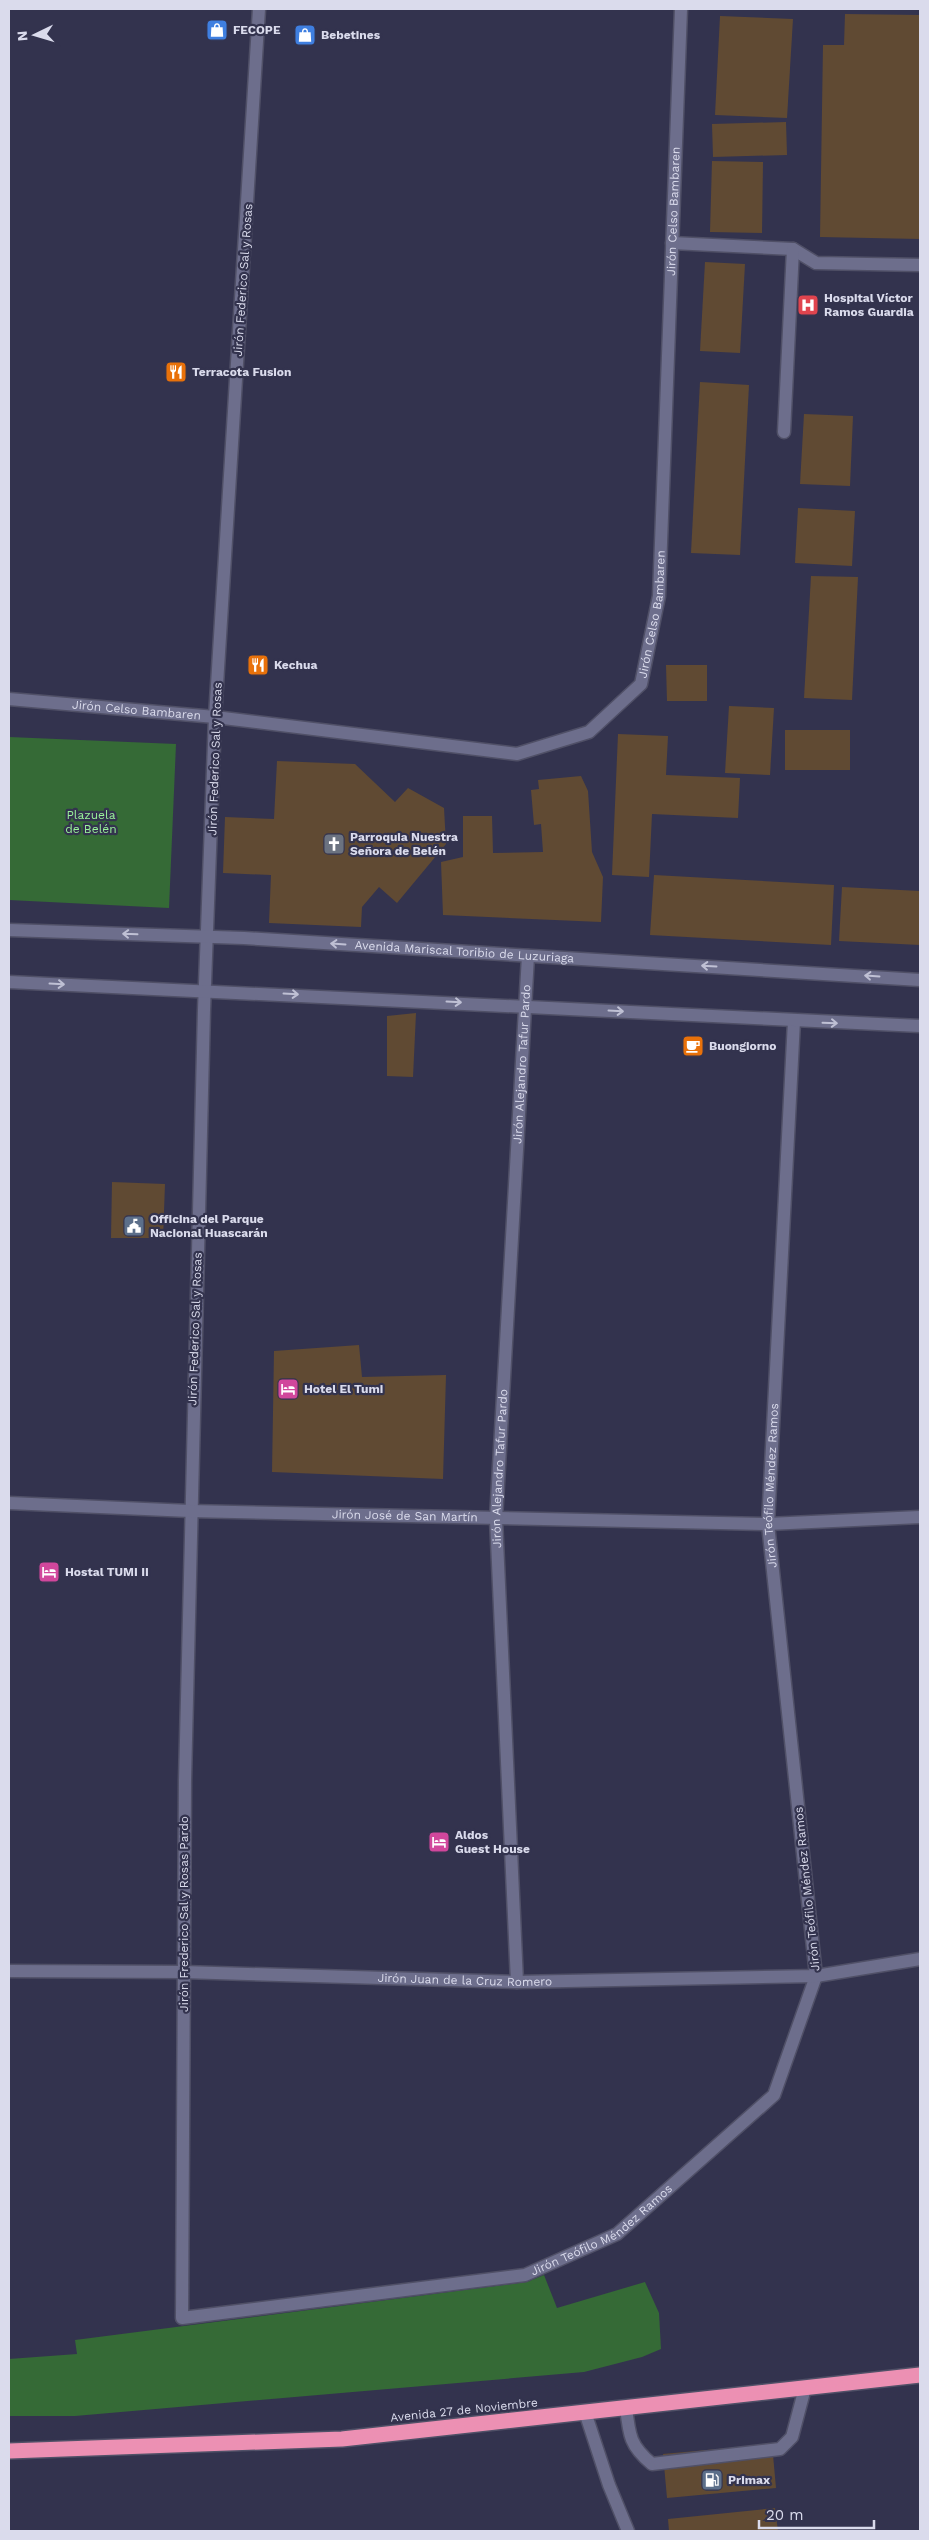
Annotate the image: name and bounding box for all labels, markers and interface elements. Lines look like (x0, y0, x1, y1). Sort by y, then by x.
north arrow (10, 10, 60, 60)
shop icon: FECOPE (205, 18, 229, 42)
place label: FECOPE (233, 23, 281, 37)
shop icon: Bebetines (293, 23, 317, 47)
place label: Bebetines (321, 28, 381, 42)
text: N (14, 30, 30, 42)
street label: Jirón Celso Bambaren (664, 146, 683, 276)
street label: Jirón Federico Sal y Rosas (231, 203, 255, 357)
place label: Hospital Víctor Ramos Guardia (824, 291, 914, 319)
hospital icon: Hospital Víctor Ramos Guardia (796, 293, 820, 317)
restaurant icon: Terracota Fusion (164, 360, 188, 384)
place label: Terracota Fusion (192, 365, 292, 379)
street label: Jirón Celso Bambaren (635, 550, 668, 679)
restaurant icon: Kechua (246, 653, 270, 677)
place label: Kechua (274, 658, 317, 672)
street label: Jirón Federico Sal y Rosas (205, 682, 225, 836)
street label: Jirón Celso Bambaren (71, 698, 202, 723)
park label: Plazuela de Belén (65, 808, 117, 836)
place label: Parroquia Nuestra Señora de Belén (350, 830, 458, 858)
church icon: Parroquia Nuestra Señora de Belén (322, 832, 346, 856)
one-way arrow (122, 930, 138, 939)
street label: Avenida Mariscal Toribio de Luzuriaga (354, 938, 575, 966)
one-way arrow (330, 939, 346, 948)
one-way arrow (702, 962, 718, 971)
one-way arrow (864, 972, 880, 981)
one-way arrow (49, 979, 65, 989)
street label: Jirón Alejandro Tafur Pardo (510, 984, 533, 1144)
one-way arrow (283, 990, 299, 999)
one-way arrow (445, 998, 461, 1007)
one-way arrow (608, 1007, 624, 1016)
one-way arrow (822, 1018, 838, 1027)
cafe icon: Buongiorno (681, 1034, 705, 1058)
place label: Buongiorno (709, 1039, 776, 1053)
place label: Officina del Parque Nacional Huascarán (150, 1212, 268, 1240)
public building icon: Officina del Parque Nacional Huascarán (122, 1214, 146, 1238)
street label: Jirón Federico Sal y Rosas (185, 1252, 205, 1406)
hotel icon: Hotel El Tumi (276, 1377, 300, 1401)
place label: Hotel El Tumi (304, 1382, 383, 1396)
street label: Jirón Alejandro Tafur Pardo (489, 1389, 510, 1548)
street label: Jirón Teófilo Méndez Ramos (761, 1403, 781, 1569)
street label: Jirón José de San Martín (332, 1507, 478, 1524)
hotel icon: Hostal TUMI II (37, 1560, 61, 1584)
place label: Hostal TUMI II (65, 1565, 149, 1579)
street label: Jirón Teófilo Méndez Ramos (791, 1806, 823, 1972)
street label: Jirón Frederico Sal y Rosas Pardo (177, 1816, 191, 2012)
place label: Aldos Guest House (455, 1828, 530, 1856)
hotel icon: Aldos Guest House (427, 1830, 451, 1854)
street label: Jirón Juan de la Cruz Romero (377, 1971, 552, 1989)
street label: Jirón Teófilo Méndez Ramos (528, 2181, 675, 2279)
street label: Avenida 27 de Noviembre (390, 2395, 538, 2425)
fuel station icon: Primax (700, 2468, 724, 2492)
place label: Primax (728, 2473, 770, 2487)
scale bar (759, 2498, 874, 2530)
text: 20 m (766, 2506, 804, 2524)

